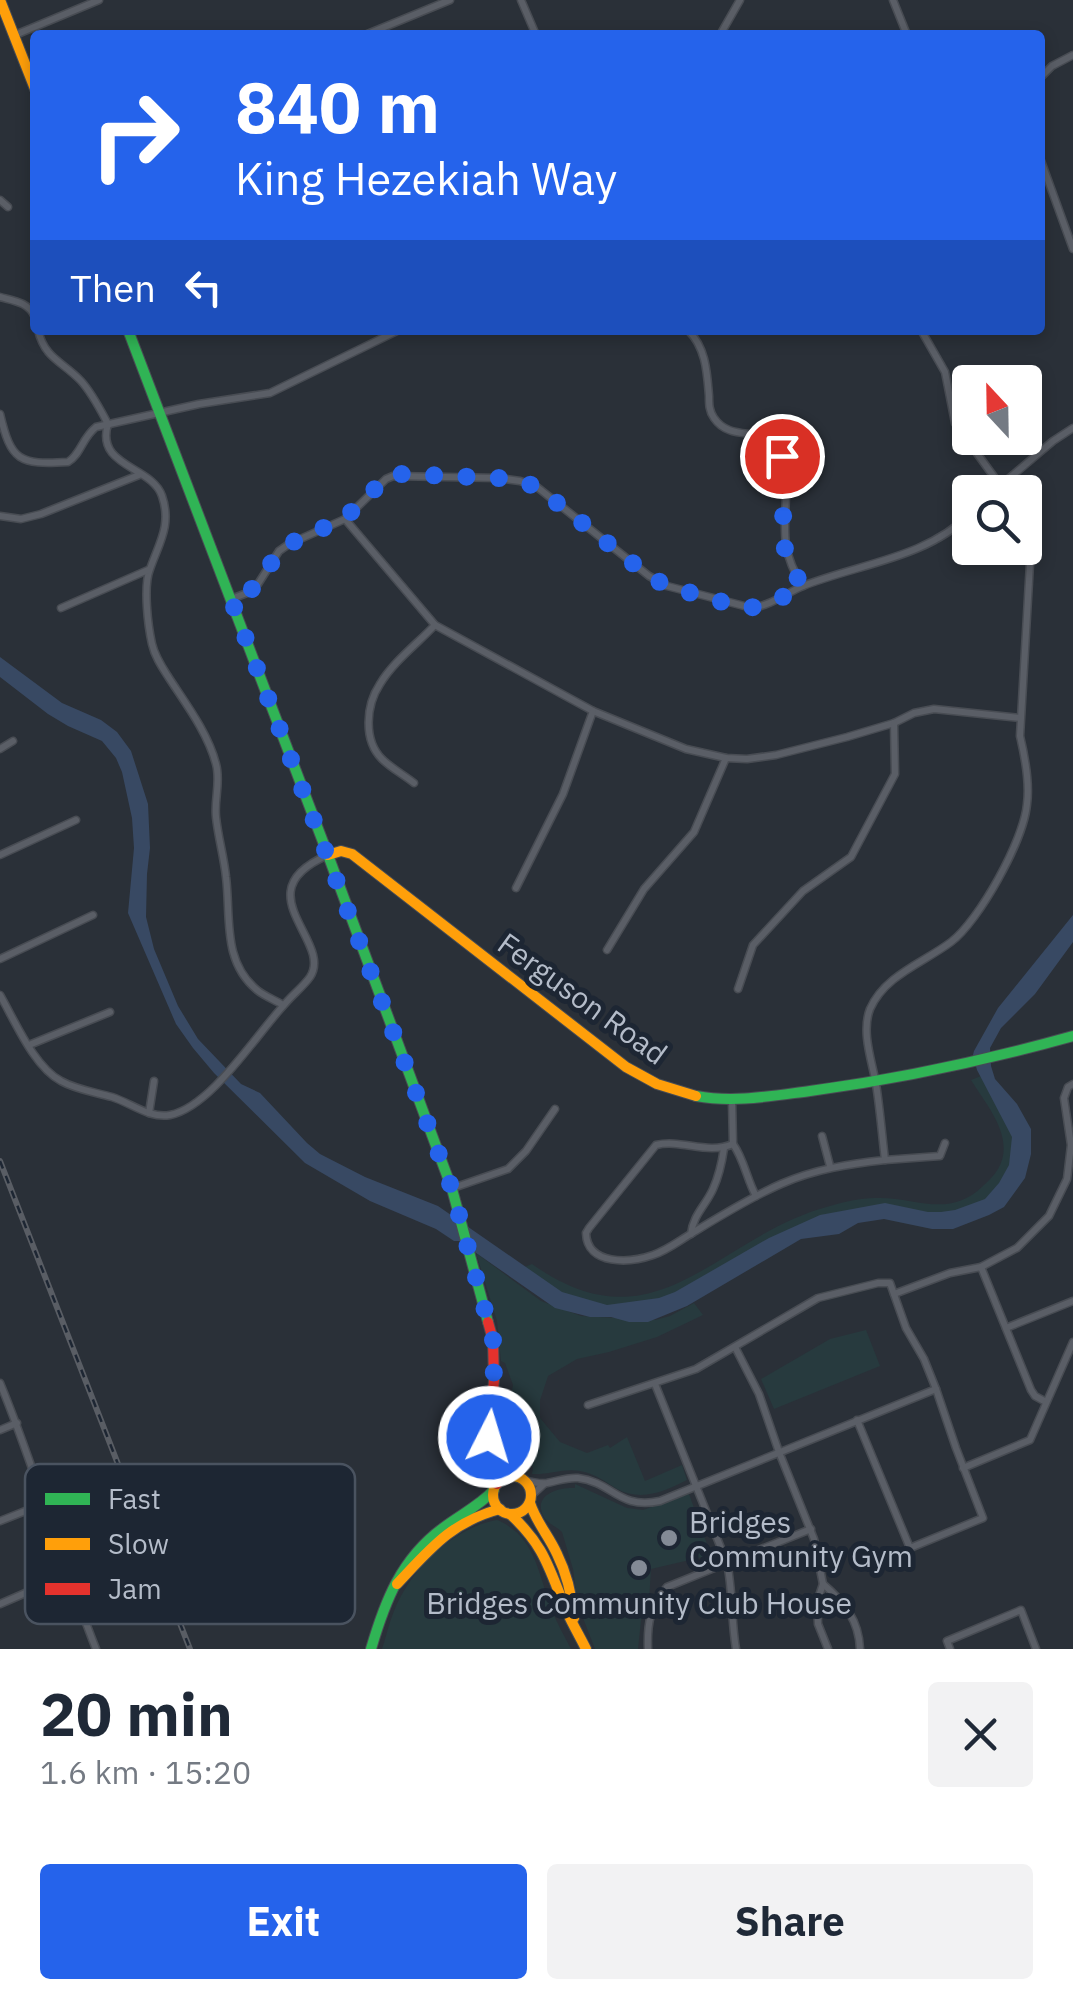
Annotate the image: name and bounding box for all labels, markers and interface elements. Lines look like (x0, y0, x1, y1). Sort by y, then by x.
text: 840 m (235, 61, 440, 152)
icon: right (70, 70, 200, 200)
text: King Hezekiah Way (235, 149, 617, 207)
icon: left (176, 260, 231, 315)
text: Then (70, 263, 156, 312)
north arrow (952, 365, 1042, 455)
map controls (952, 365, 1042, 565)
pin (740, 414, 825, 499)
icon: arrive (755, 429, 810, 484)
button: search (952, 475, 1042, 565)
street label: Ferguson Road (491, 923, 675, 1073)
position arrow (437, 1385, 541, 1489)
legend (25, 1464, 355, 1624)
text: Fast (108, 1480, 161, 1517)
place label: Bridges Community Gym (689, 1502, 913, 1575)
text: Slow (108, 1525, 169, 1562)
marker: Bridges Community Gym (658, 1527, 680, 1549)
marker: Bridges Community Club House (628, 1557, 650, 1579)
text: Jam (108, 1570, 162, 1607)
place label: Bridges Community Club House (426, 1583, 852, 1622)
text: 20 min (40, 1674, 233, 1753)
button: close (928, 1682, 1033, 1787)
text: 1.6 km · 15:20 (40, 1751, 251, 1793)
button: Exit (40, 1864, 527, 1979)
button: Share (547, 1864, 1033, 1979)

